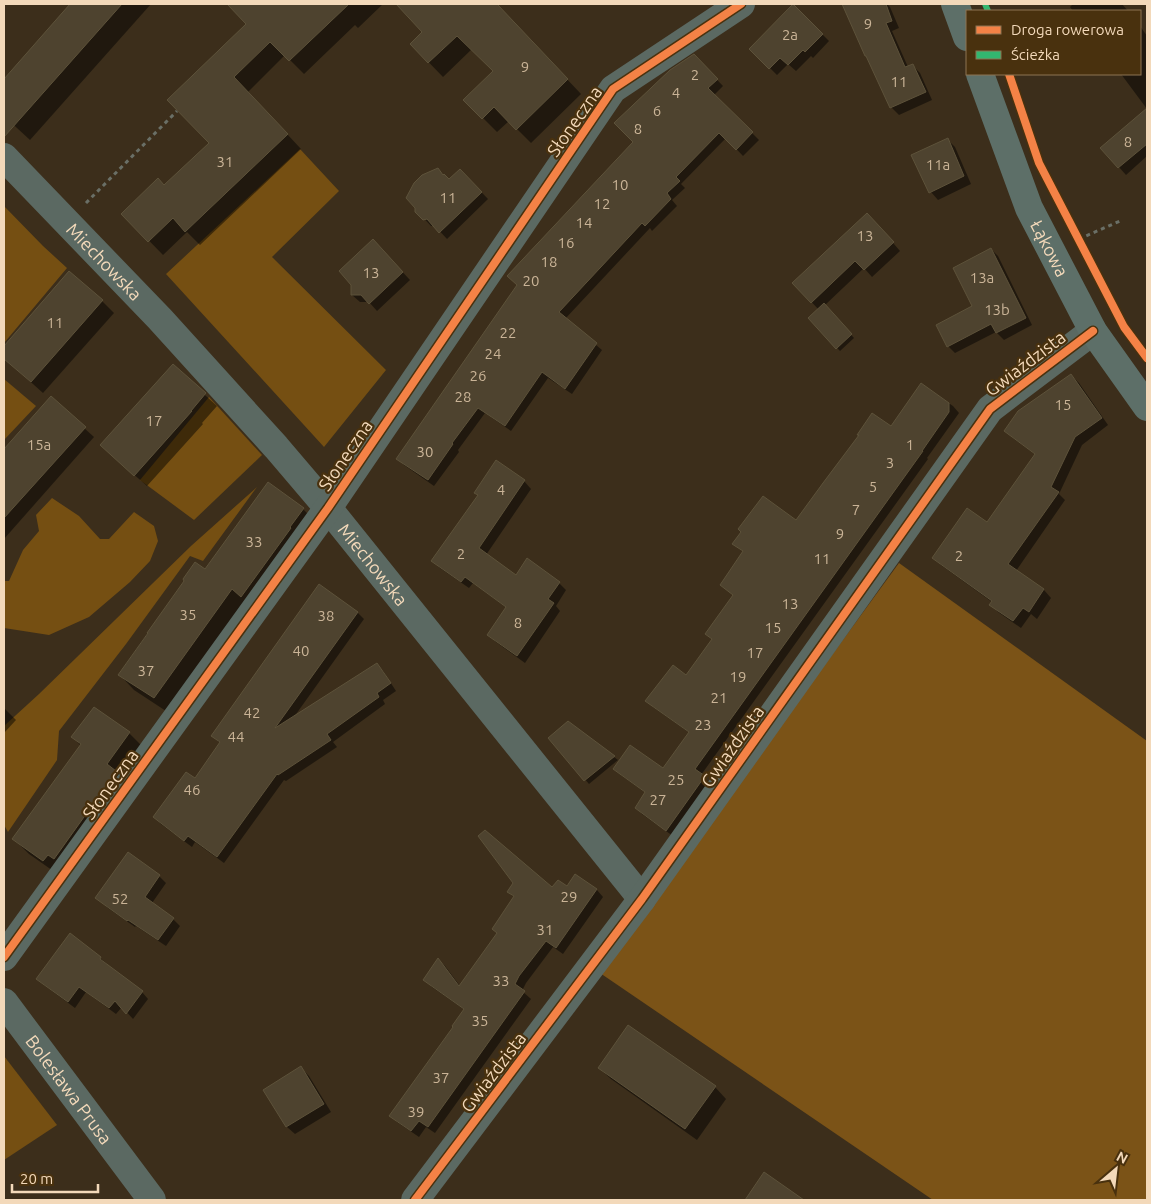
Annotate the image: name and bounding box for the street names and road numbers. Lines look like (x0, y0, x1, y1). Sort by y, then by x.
street label: Słoneczna (543, 82, 605, 160)
street label: Łąkowa (1027, 216, 1073, 280)
street label: Miechowska (63, 219, 146, 304)
street label: Gwiaździsta (981, 326, 1069, 400)
street label: Słoneczna (314, 416, 376, 494)
street label: Miechowska (334, 519, 412, 609)
street label: Gwiaździsta (697, 701, 767, 791)
street label: Słoneczna (78, 745, 142, 823)
street label: Gwiaździsta (456, 1028, 530, 1116)
street label: Bolesława Prusa (22, 1031, 116, 1148)

